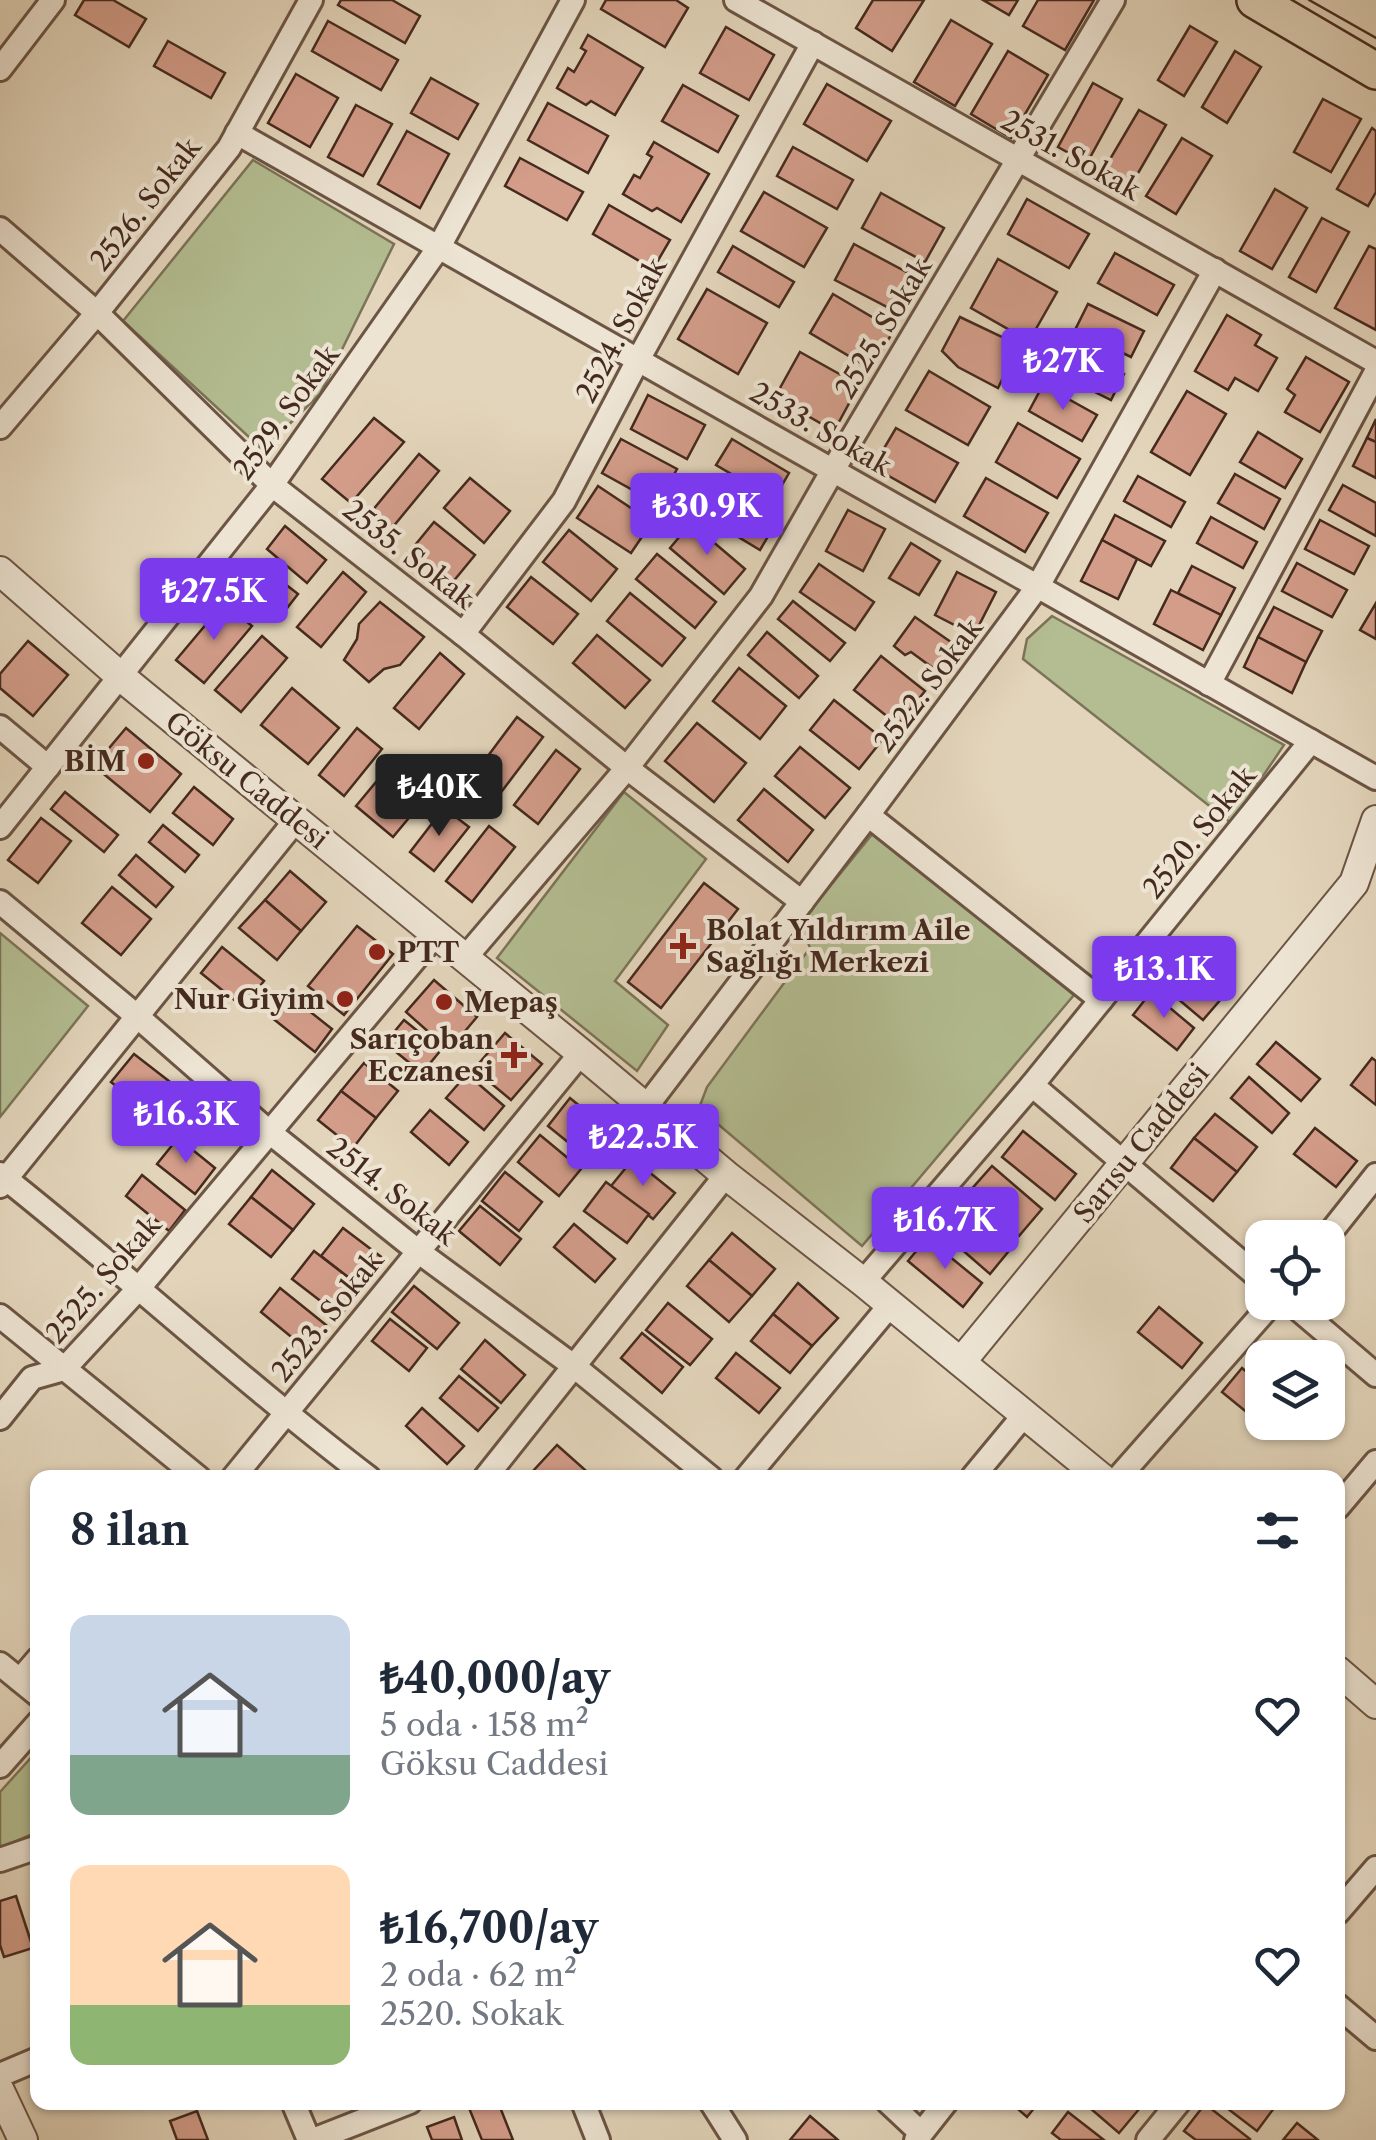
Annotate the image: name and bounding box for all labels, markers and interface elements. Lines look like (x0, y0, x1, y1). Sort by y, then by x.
street label: 2531. Sokak (996, 103, 1148, 208)
street label: 2526. Sokak (83, 129, 208, 277)
street label: 2524. Sokak (569, 250, 674, 408)
street label: 2525. Sokak (828, 250, 939, 404)
pin: ₺27K (1004, 328, 1122, 413)
street label: 2529. Sokak (226, 337, 347, 486)
text: ₺27K (1023, 341, 1103, 380)
street label: 2533. Sokak (744, 375, 899, 484)
pin: ₺30.9K (626, 473, 788, 558)
text: ₺30.9K (652, 486, 762, 525)
street label: 2535. Sokak (337, 492, 483, 617)
pin: ₺27.5K (133, 558, 295, 643)
text: ₺27.5K (162, 571, 266, 610)
street label: 2522. Sokak (867, 610, 990, 759)
street label: Göksu Caddesi (159, 704, 335, 856)
place label: BİM (64, 744, 126, 778)
marker: BİM (135, 750, 157, 772)
pin: ₺40K (380, 754, 498, 839)
street label: 2520. Sokak (1135, 758, 1264, 905)
text: ₺40K (397, 767, 481, 806)
place label: Bolat Yıldırım Aile Sağlığı Merkezi (706, 913, 971, 979)
marker: Bolat Yıldırım Aile Sağlığı Merkezi (670, 933, 696, 959)
place label: PTT (397, 935, 460, 969)
pin: ₺13.1K (1083, 936, 1245, 1021)
marker: PTT (366, 941, 388, 963)
text: ₺13.1K (1114, 949, 1214, 988)
place label: Nur Giyim (174, 982, 325, 1016)
place label: Mepaş (464, 985, 558, 1019)
marker: Nur Giyim (334, 988, 356, 1010)
marker: Mepaş (433, 991, 455, 1013)
place label: Sarıçoban Eczanesi (349, 1022, 494, 1088)
marker: Sarıçoban Eczanesi (503, 1044, 525, 1066)
street label: Sarısu Caddesi (1066, 1056, 1216, 1230)
pin: ₺16.3K (105, 1081, 267, 1166)
text: ₺16.3K (134, 1094, 238, 1133)
pin: ₺22.5K (562, 1104, 724, 1189)
text: ₺22.5K (589, 1117, 697, 1156)
street label: 2514. Sokak (321, 1130, 465, 1253)
pin: ₺16.7K (864, 1187, 1026, 1272)
text: ₺16.7K (894, 1200, 996, 1239)
street label: 2525. Sokak (38, 1207, 169, 1350)
map controls (1245, 1220, 1345, 1440)
button: locate (1245, 1220, 1345, 1320)
street label: 2523. Sokak (264, 1242, 391, 1388)
button: layers (1245, 1340, 1345, 1440)
icon: filters (1250, 1503, 1305, 1558)
text: 8 ilan (70, 1504, 189, 1556)
text: ₺40,000/ay (380, 1652, 610, 1704)
icon: home (150, 1655, 270, 1775)
icon: heart (1250, 1688, 1305, 1743)
text: 5 oda · 158 m² (380, 1705, 589, 1744)
text: Göksu Caddesi (380, 1744, 608, 1783)
text: ₺16,700/ay (380, 1902, 598, 1954)
icon: home (150, 1905, 270, 2025)
icon: heart (1250, 1938, 1305, 1993)
text: 2 oda · 62 m² (380, 1955, 577, 1994)
text: 2520. Sokak (380, 1994, 563, 2033)

